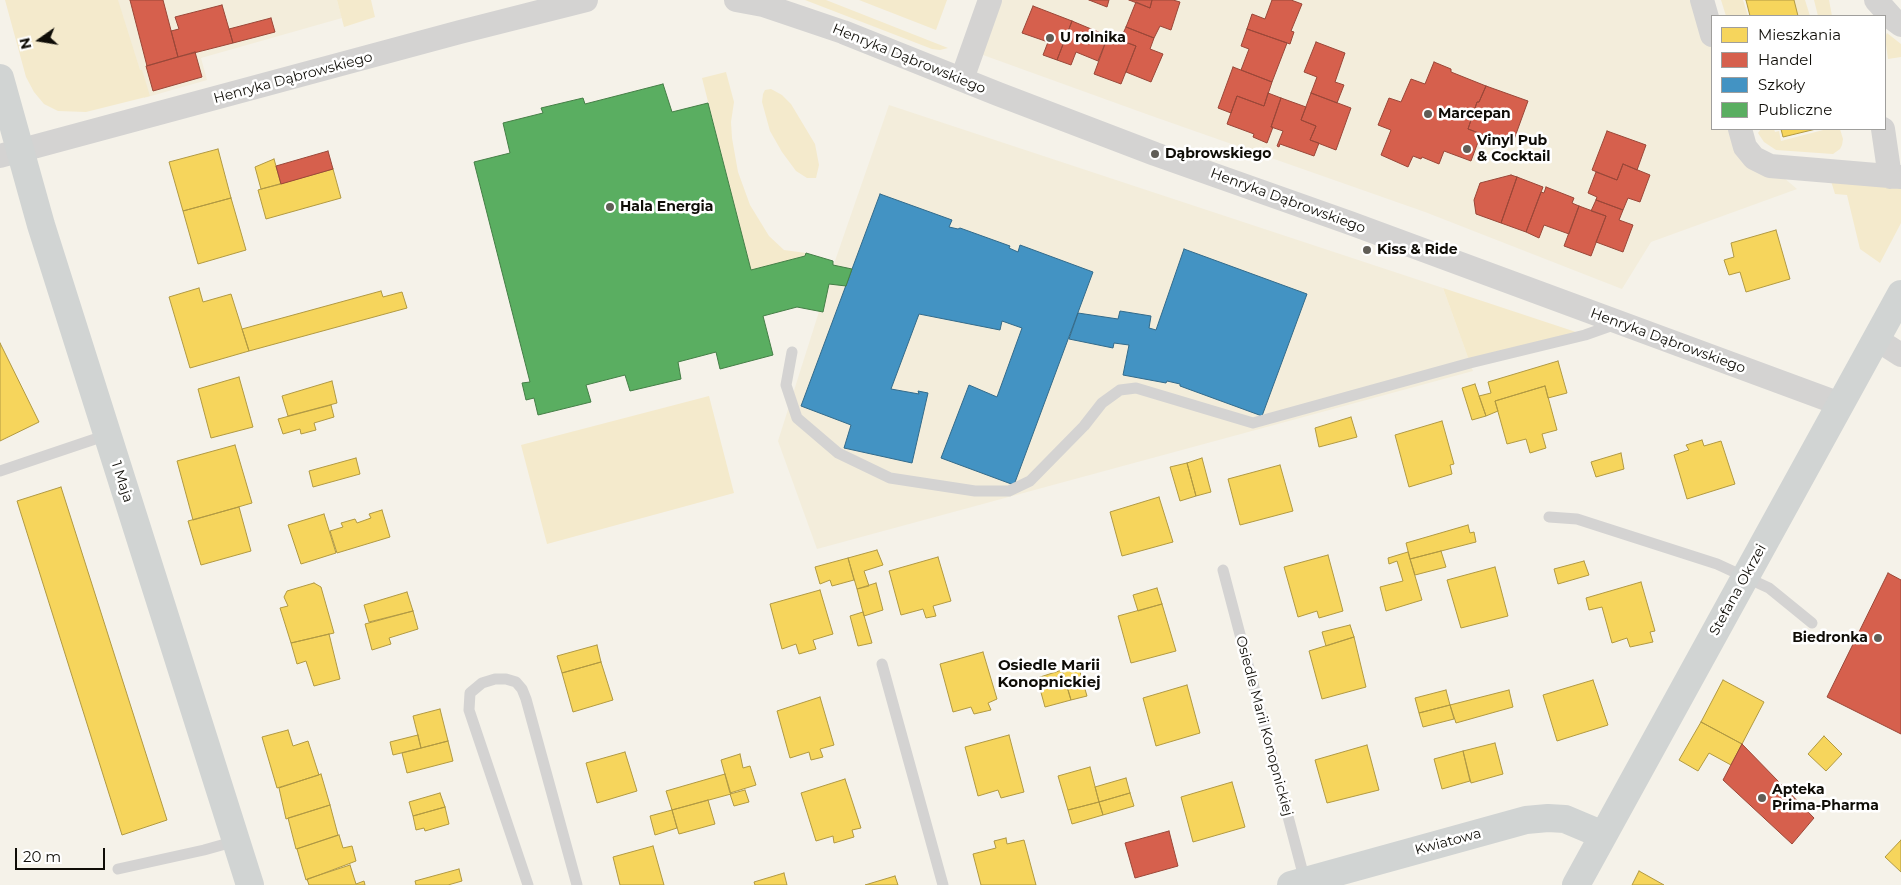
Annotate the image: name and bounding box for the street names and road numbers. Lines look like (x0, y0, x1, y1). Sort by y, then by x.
street label: Henryka Dąbrowskiego (830, 21, 988, 97)
street label: Henryka Dąbrowskiego (212, 49, 374, 107)
street label: Henryka Dąbrowskiego (1208, 165, 1368, 237)
street label: Henryka Dąbrowskiego (1588, 305, 1748, 377)
street label: 1 Maja (107, 459, 137, 505)
street label: Stefana Okrzei (1706, 541, 1770, 639)
street label: Osiedle Marii Konopnickiej (1232, 634, 1296, 818)
street label: Kwiatowa (1413, 825, 1483, 859)

